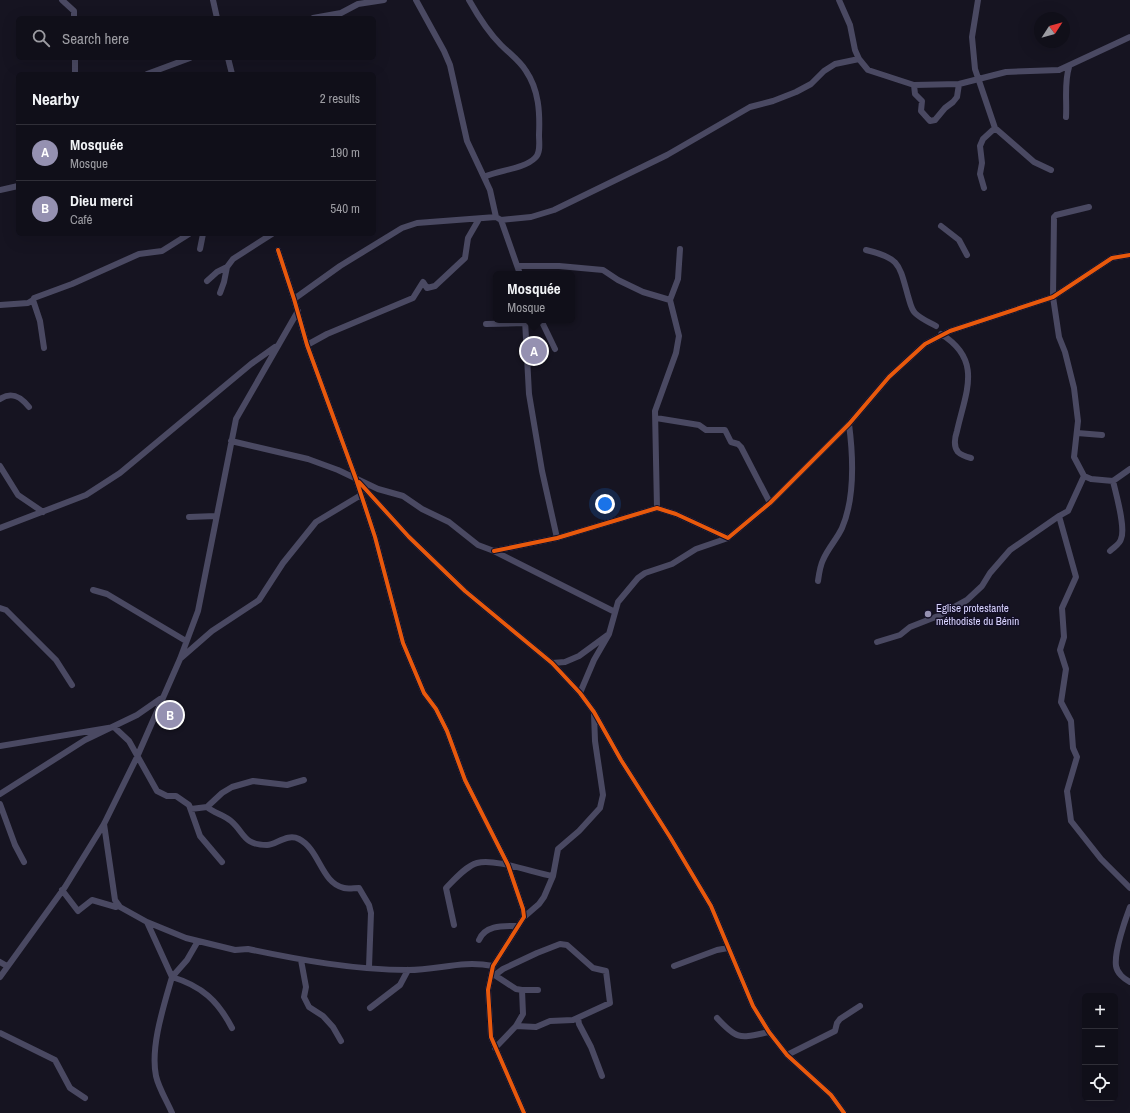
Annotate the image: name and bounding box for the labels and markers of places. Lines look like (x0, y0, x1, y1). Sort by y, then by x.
pin: A (521, 336, 547, 366)
place label: Eglise protestante méthodiste du Bénin (936, 601, 1019, 628)
marker: Eglise protestante méthodiste du Bénin (923, 609, 933, 619)
pin: B (157, 700, 183, 730)

